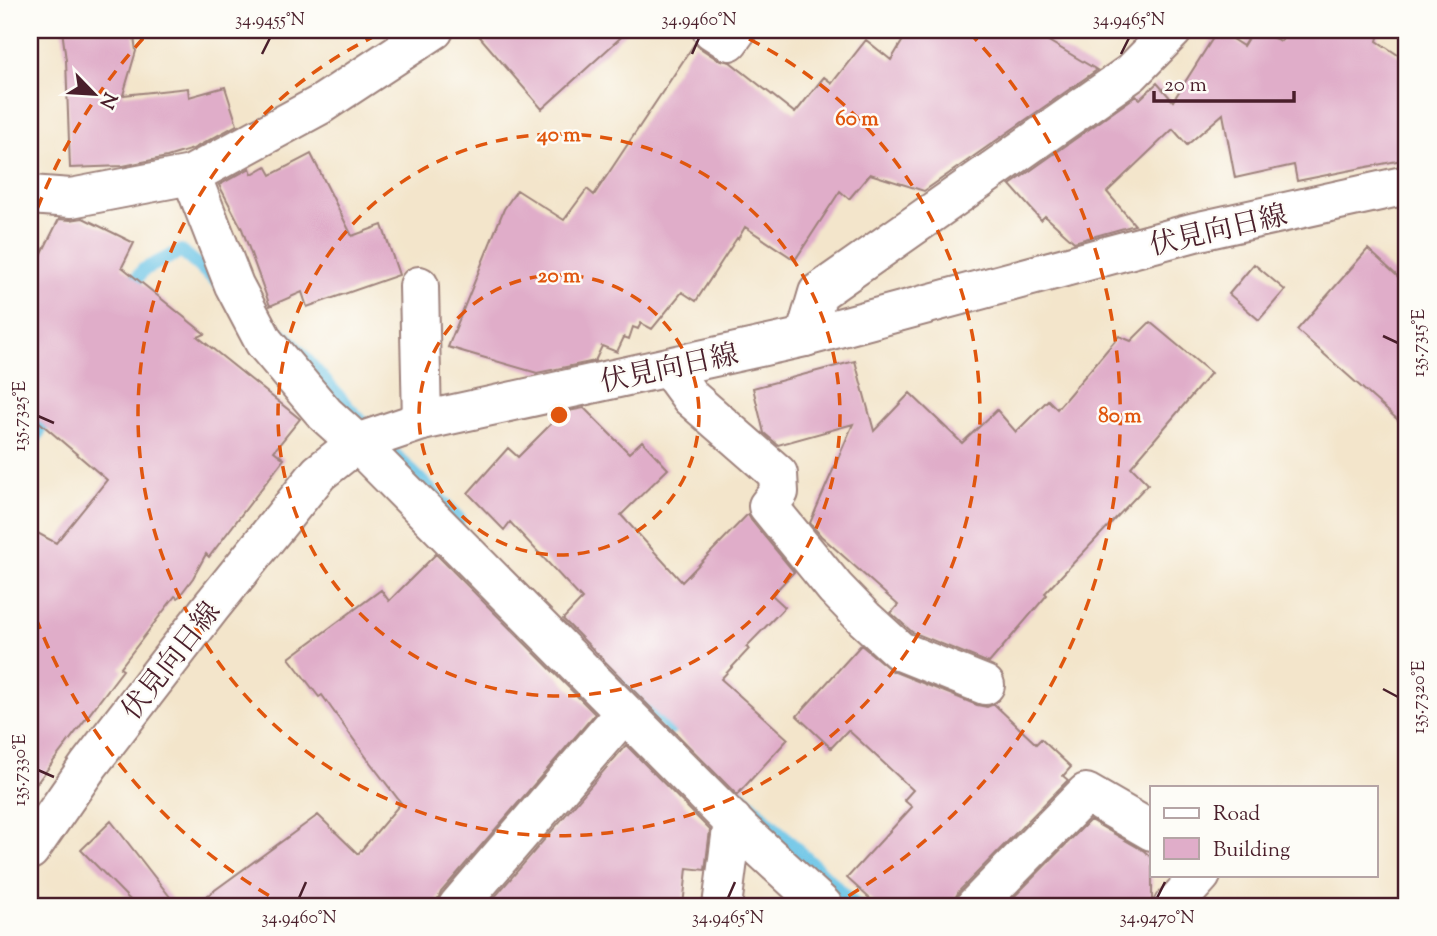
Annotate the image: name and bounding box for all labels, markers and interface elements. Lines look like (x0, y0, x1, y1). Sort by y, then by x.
text: 34.9455°N (235, 8, 305, 34)
text: 34.9460°N (661, 8, 737, 34)
text: 34.9465°N (1093, 8, 1165, 34)
north arrow (60, 60, 130, 130)
scale bar (1154, 60, 1294, 104)
text: 20 m (1164, 71, 1207, 101)
text: N (92, 88, 123, 113)
text: 60 m (835, 105, 879, 135)
text: 40 m (536, 121, 581, 151)
street label: 伏見向日線 (1146, 197, 1291, 267)
text: 20 m (538, 262, 581, 292)
text: 135.7315°E (1407, 309, 1433, 377)
street label: 伏見向日線 (597, 336, 742, 404)
text: 135.7325°E (8, 381, 34, 451)
text: 80 m (1098, 402, 1142, 432)
centre of rings (547, 403, 571, 427)
street label: 伏見向日線 (114, 594, 231, 729)
text: 135.7320°E (1407, 660, 1433, 734)
text: 135.7330°E (8, 734, 34, 806)
legend (1150, 786, 1378, 876)
text: Road (1213, 800, 1260, 830)
text: Building (1213, 836, 1290, 866)
text: 34.9460°N (261, 906, 337, 932)
text: 34.9465°N (692, 906, 764, 932)
text: 34.9470°N (1119, 906, 1195, 932)

